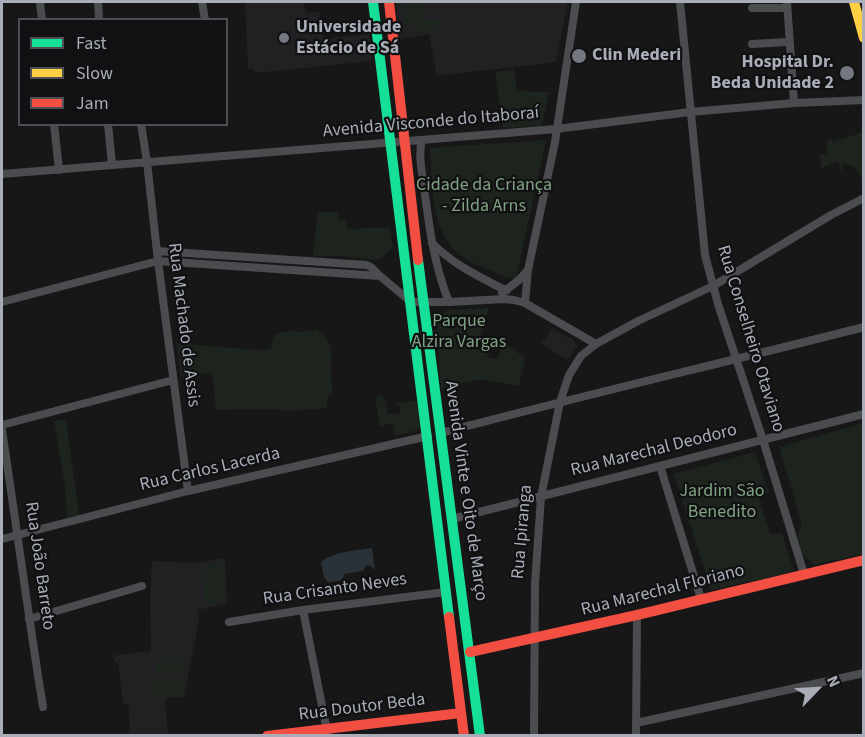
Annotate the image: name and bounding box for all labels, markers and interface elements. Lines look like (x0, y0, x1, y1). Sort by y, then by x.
place label: Universidade Estácio de Sá (296, 17, 401, 60)
legend (18, 18, 228, 126)
text: Fast (76, 31, 107, 56)
marker: Universidade Estácio de Sá (277, 31, 291, 45)
place label: Clin Mederi (592, 45, 681, 67)
marker: Clin Mederi (570, 47, 588, 65)
place label: Hospital Dr. Beda Unidade 2 (711, 52, 834, 94)
text: Slow (76, 61, 113, 86)
marker: Hospital Dr. Beda Unidade 2 (838, 64, 856, 82)
text: Jam (76, 91, 109, 116)
street label: Avenida Visconde do Itaboraí (322, 103, 540, 143)
park label: Cidade da Criança - Zilda Arns (416, 175, 552, 218)
street label: Rua Machado de Assis (162, 242, 204, 408)
street label: Rua Conselheiro Otaviano (711, 243, 789, 435)
park label: Parque Alzira Vargas (412, 311, 506, 354)
street label: Avenida Vinte e Oito de Março (439, 379, 491, 603)
street label: Rua Marechal Deodoro (569, 420, 739, 482)
street label: Rua Carlos Lacerda (138, 443, 282, 497)
park label: Jardim São Benedito (679, 481, 765, 524)
street label: Rua Ipiranga (508, 484, 538, 580)
street label: Rua João Barreto (19, 500, 59, 632)
street label: Rua Marechal Floriano (579, 560, 747, 622)
street label: Rua Crisanto Neves (262, 569, 408, 611)
north arrow (787, 659, 847, 719)
text: N (821, 672, 846, 691)
street label: Rua Doutor Beda (297, 690, 427, 726)

